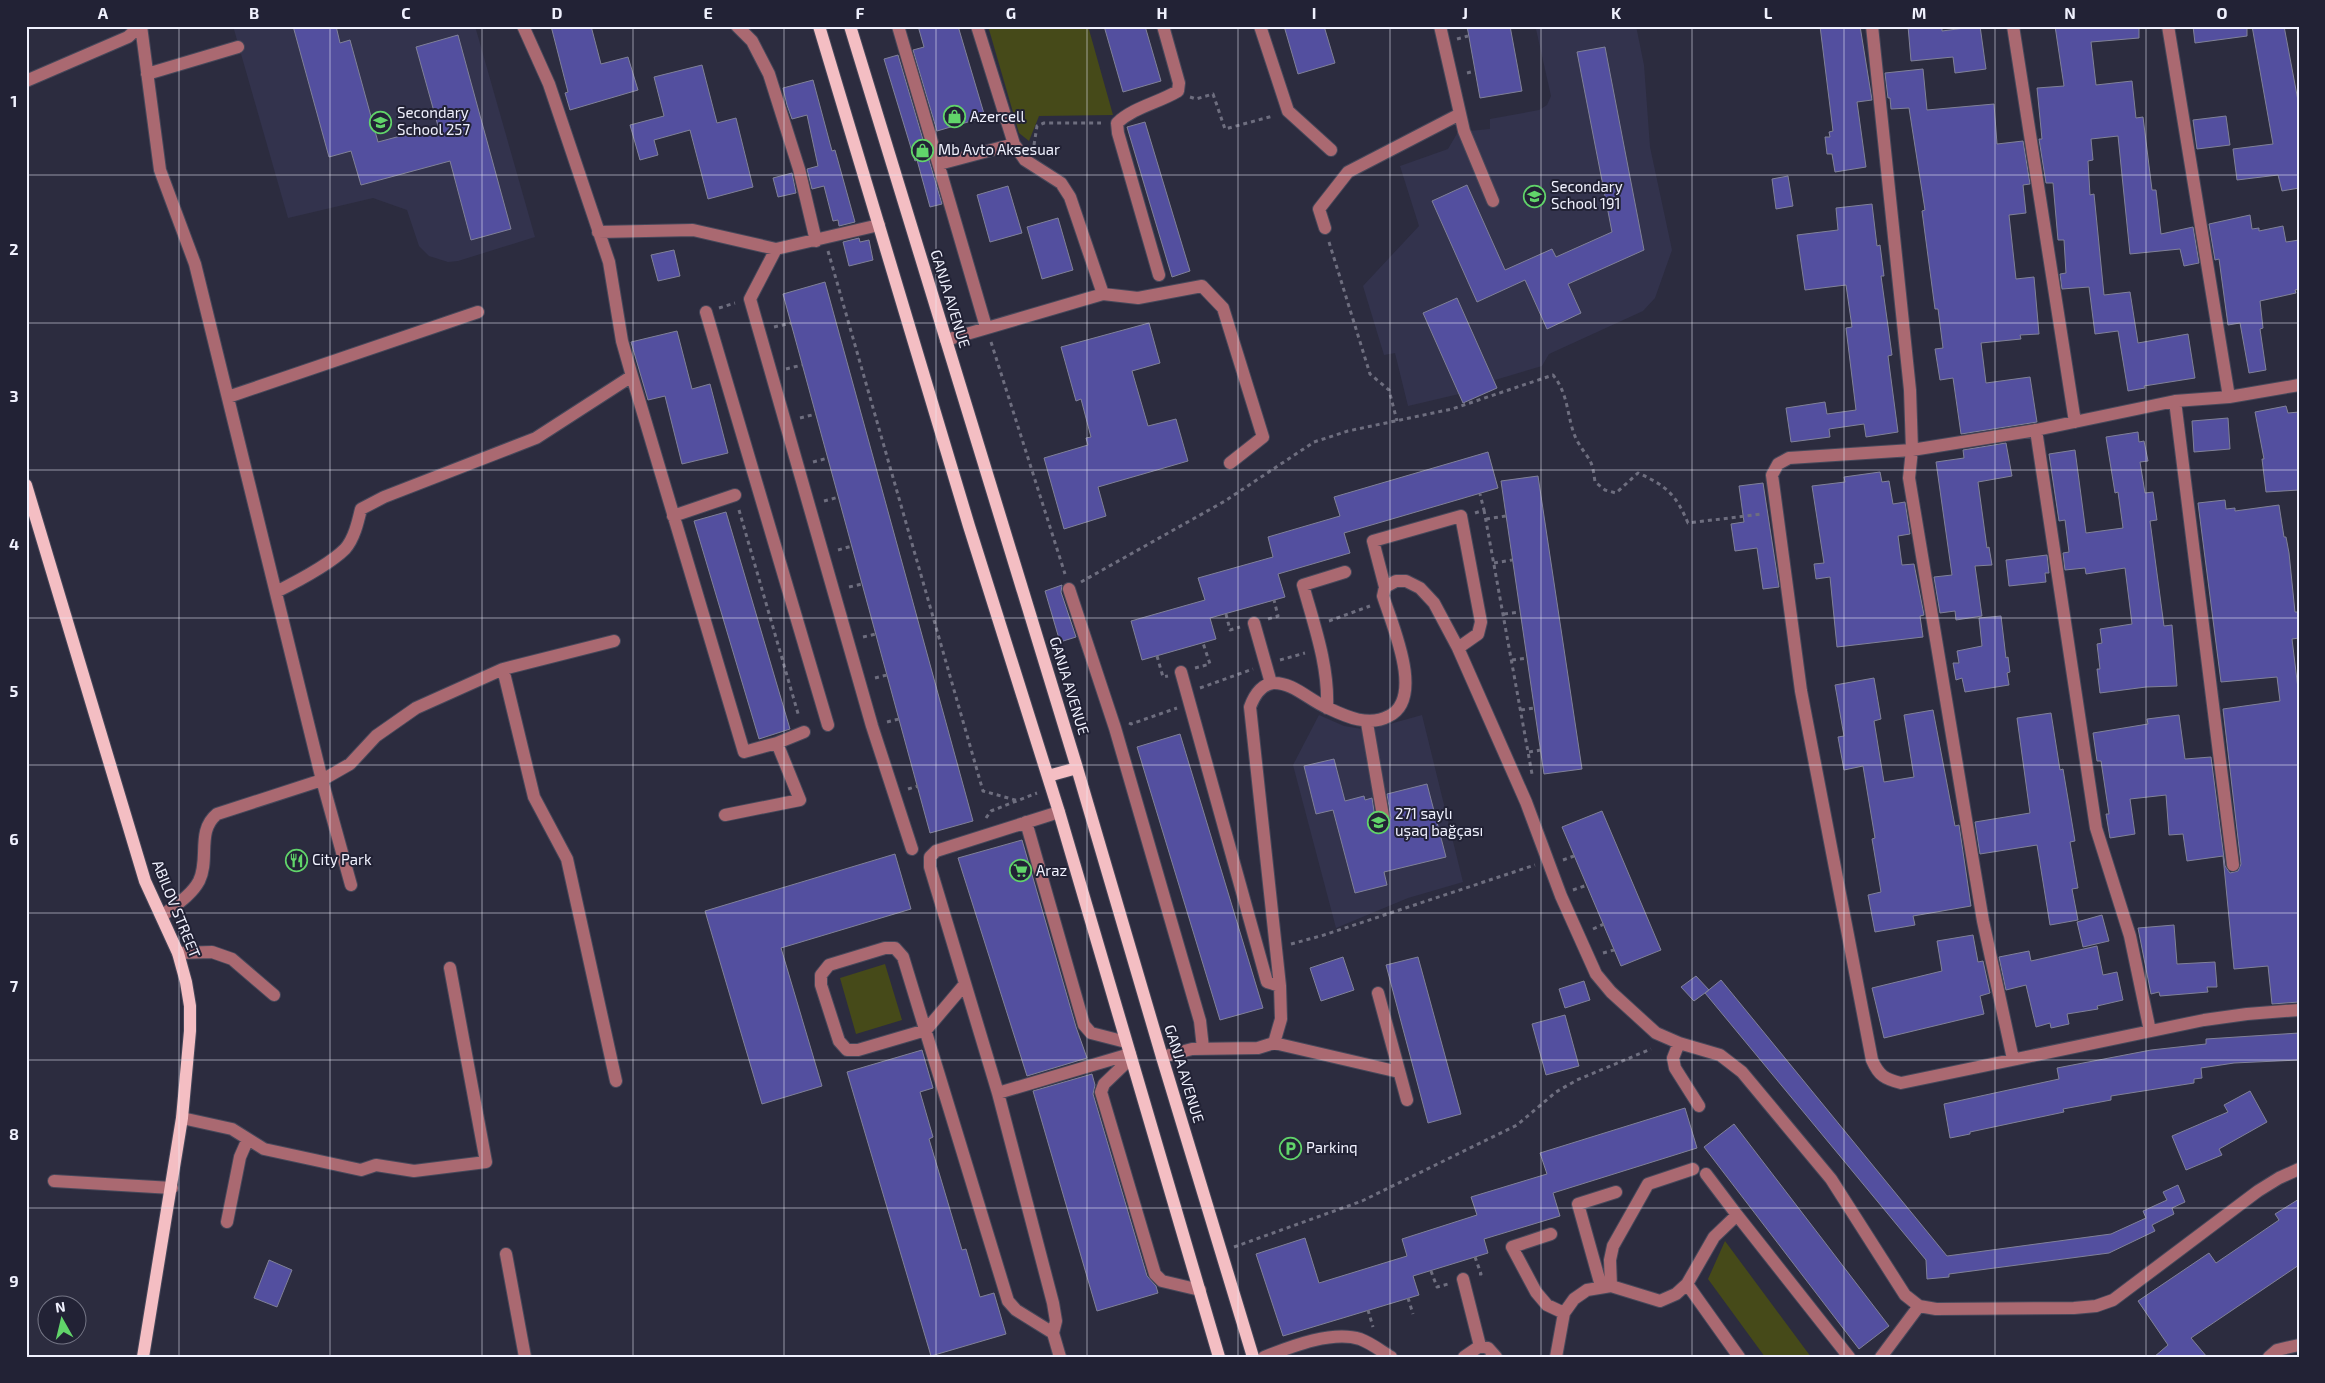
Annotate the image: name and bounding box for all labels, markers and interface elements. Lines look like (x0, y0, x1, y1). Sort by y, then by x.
text: A (98, 3, 109, 22)
text: B (249, 3, 259, 22)
text: C (401, 3, 411, 22)
text: D (552, 3, 563, 22)
text: E (703, 3, 713, 22)
text: F (856, 3, 865, 22)
text: G (1006, 3, 1016, 22)
text: H (1156, 3, 1168, 22)
text: I (1312, 3, 1316, 22)
text: J (1462, 3, 1468, 22)
text: K (1611, 3, 1622, 22)
text: L (1764, 3, 1773, 22)
text: M (1912, 3, 1926, 22)
text: N (2064, 3, 2076, 22)
text: O (2216, 3, 2228, 22)
text: 1 (11, 91, 17, 110)
place label: Secondary School 257 (397, 103, 470, 138)
shop icon: Azercell (942, 105, 966, 129)
place label: Azercell (970, 107, 1026, 125)
school or university icon: Secondary School 257 (369, 110, 393, 134)
shop icon: Mb Avto Aksesuar (910, 138, 934, 162)
place label: Mb Avto Aksesuar (938, 140, 1060, 158)
place label: Secondary School 191 (1551, 177, 1623, 212)
school or university icon: Secondary School 191 (1523, 184, 1547, 208)
text: 2 (9, 239, 19, 258)
street label: GANJA AVENUE (927, 247, 974, 350)
text: 3 (9, 386, 19, 405)
text: 4 (9, 534, 19, 553)
street label: GANJA AVENUE (1046, 634, 1093, 737)
text: 5 (10, 681, 19, 700)
place label: 271 saylı uşaq bağçası (1395, 804, 1483, 840)
school or university icon: 271 saylı uşaq bağçası (1367, 811, 1391, 835)
text: 6 (9, 829, 19, 848)
restaurant icon: City Park (284, 848, 308, 872)
place label: City Park (312, 850, 372, 868)
street label: ABILOV STREET (149, 857, 205, 960)
supermarket icon: Araz (1008, 859, 1032, 883)
place label: Araz (1036, 861, 1067, 879)
text: 7 (10, 976, 19, 995)
street label: GANJA AVENUE (1161, 1022, 1208, 1125)
text: 8 (9, 1124, 19, 1143)
parking icon: Parkinq (1278, 1136, 1302, 1160)
place label: Parkinq (1306, 1138, 1358, 1156)
text: 9 (9, 1271, 19, 1290)
north arrow (38, 1296, 88, 1346)
text: N (54, 1298, 66, 1316)

